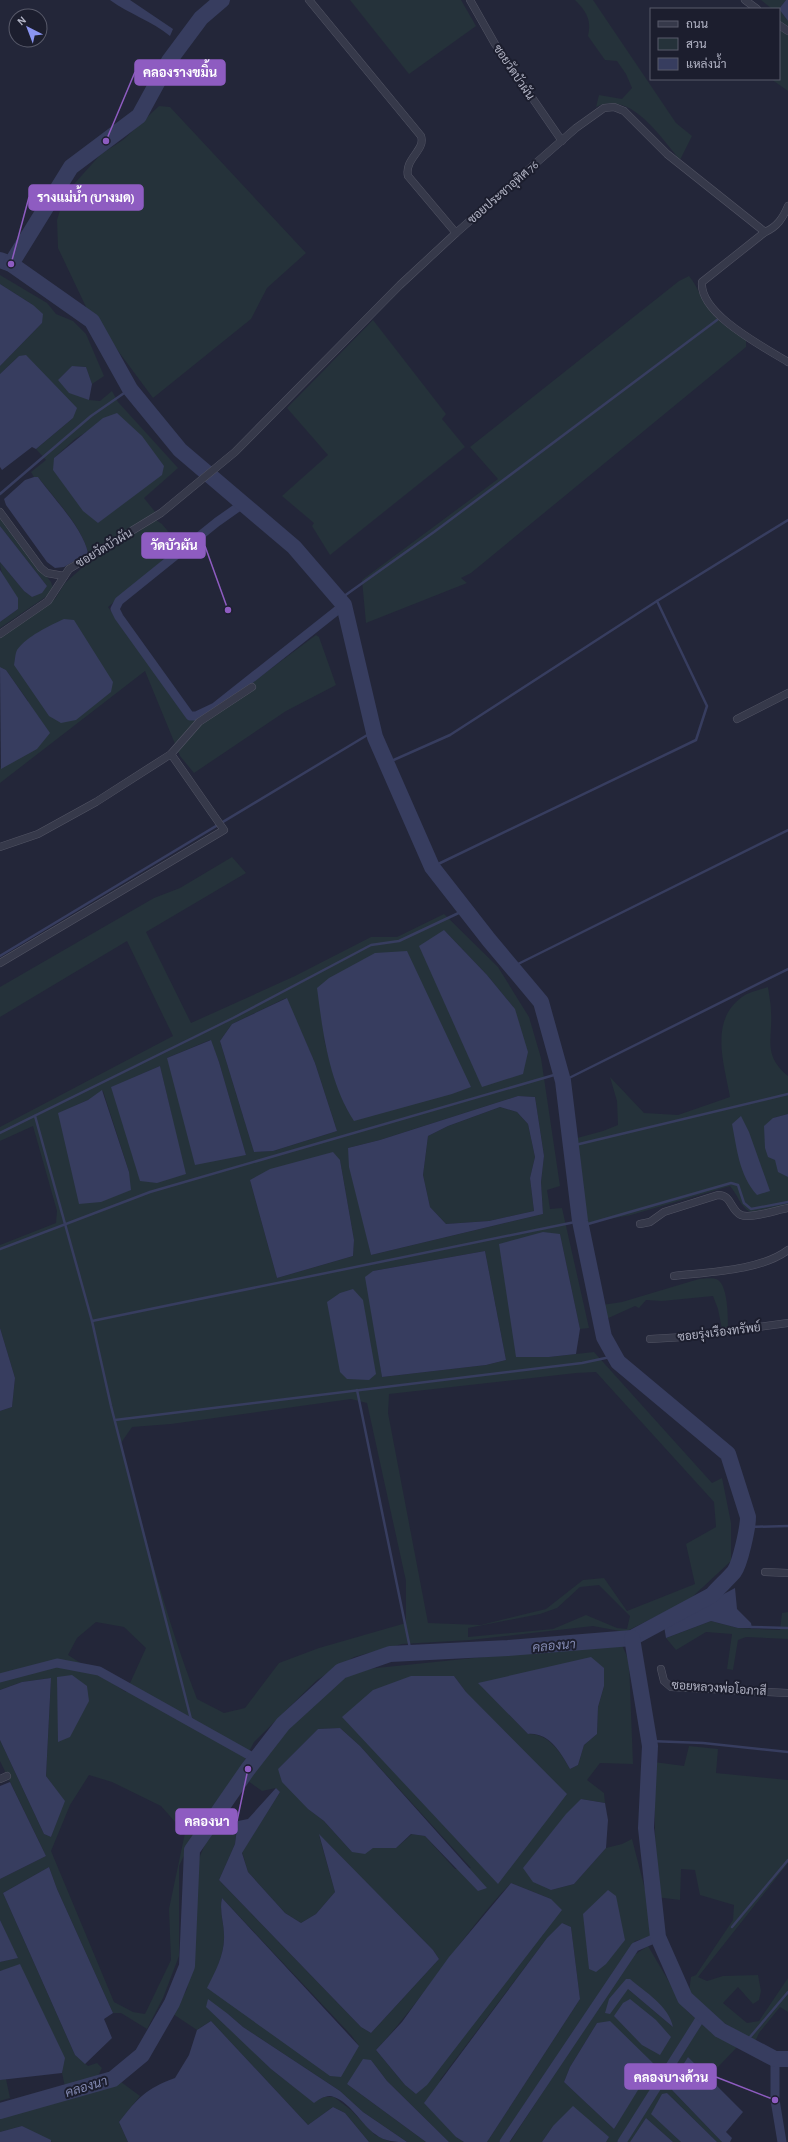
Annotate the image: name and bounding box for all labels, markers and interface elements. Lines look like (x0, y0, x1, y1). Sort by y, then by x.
north arrow (8, 8, 48, 48)
legend (650, 8, 780, 80)
text: N (15, 14, 28, 28)
text: ถนน (686, 18, 709, 30)
text: สวน (686, 38, 707, 50)
street label: ซอยวัดบัวผัน (491, 42, 538, 102)
text: แหล่งน้ำ (686, 53, 726, 70)
text: คลองรางขมิ้น (143, 59, 217, 80)
callout: คลองรางขมิ้น (135, 60, 225, 85)
street label: ซอยประชาอุทิศ 76 (465, 158, 543, 228)
callout: รางแม่น้ำ (บางมด) (29, 185, 143, 210)
text: รางแม่น้ำ (บางมด) (37, 185, 135, 205)
street label: ซอยวัดบัวผัน (73, 525, 135, 570)
callout: วัดบัวผัน (142, 533, 205, 558)
text: วัดบัวผัน (150, 538, 198, 553)
street label: ซอยรุ่งเรืองทรัพย์ (676, 1319, 762, 1346)
water label: คลองนา (532, 1638, 576, 1655)
street label: ซอยหลวงพ่อโอภาสี (671, 1677, 767, 1697)
callout: คลองนา (176, 1809, 237, 1834)
text: คลองนา (184, 1816, 230, 1829)
callout: คลองบางด้วน (625, 2064, 716, 2089)
text: คลองบางด้วน (634, 2069, 708, 2085)
water label: คลองนา (64, 2075, 109, 2100)

